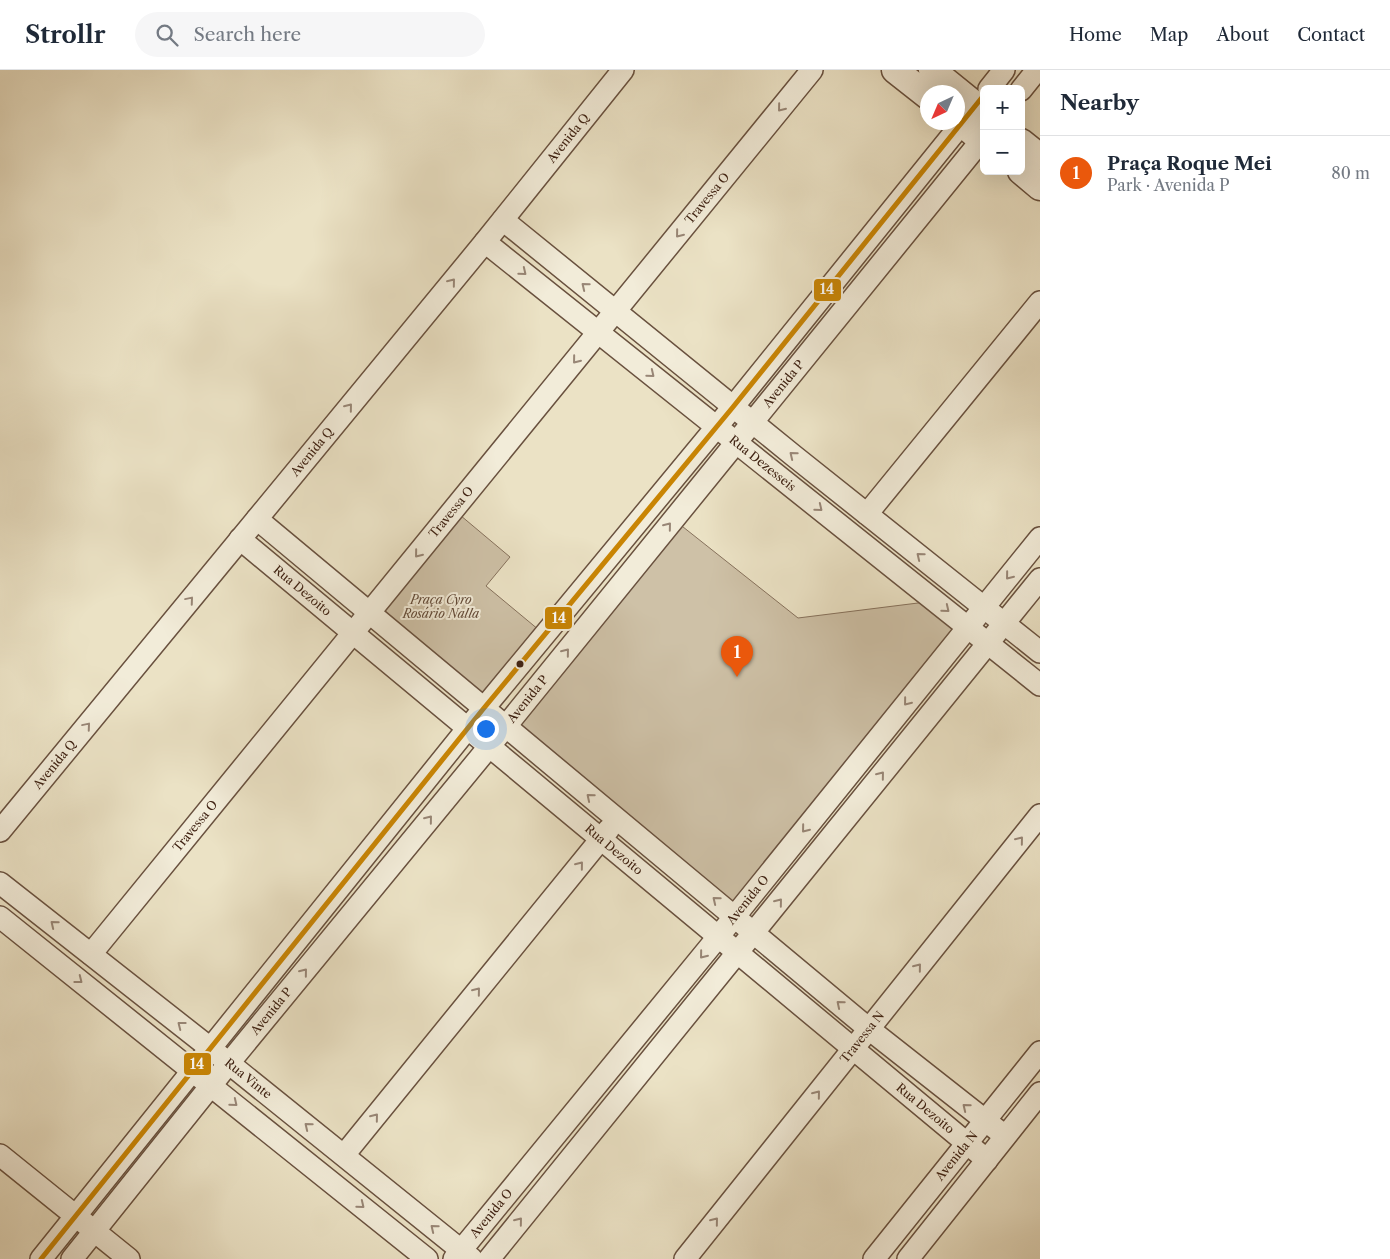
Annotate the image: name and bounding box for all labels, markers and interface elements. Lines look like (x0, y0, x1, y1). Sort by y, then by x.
search box (135, 12, 485, 57)
text: Strollr (25, 20, 105, 49)
icon: search (153, 21, 181, 49)
text: Search here (193, 23, 301, 46)
text: Home (1069, 24, 1122, 46)
text: Map (1150, 24, 1188, 46)
text: About (1216, 24, 1269, 46)
text: Contact (1297, 24, 1365, 46)
north arrow (920, 85, 965, 130)
map controls (980, 85, 1025, 175)
button: + (980, 85, 1025, 130)
text: Nearby (1060, 90, 1139, 115)
one-way arrow (779, 102, 787, 111)
street label: Avenida Q (543, 110, 592, 166)
button: − (980, 130, 1025, 175)
text: Praça Roque Mei (1107, 152, 1272, 175)
text: 1 (1072, 163, 1080, 183)
text: 80 m (1331, 163, 1370, 183)
street label: Travessa O (681, 169, 732, 227)
text: Park · Avenida P (1107, 175, 1230, 195)
one-way arrow (677, 228, 685, 237)
one-way arrow (518, 267, 527, 276)
line badge: 14 (813, 278, 842, 302)
one-way arrow (447, 279, 455, 288)
text: 14 (820, 280, 834, 298)
one-way arrow (582, 284, 591, 292)
one-way arrow (574, 354, 582, 363)
street label: Avenida P (759, 357, 807, 411)
one-way arrow (645, 368, 654, 377)
one-way arrow (344, 404, 353, 413)
street label: Avenida Q (287, 424, 336, 480)
street label: Rua Dezesseis (726, 432, 799, 494)
one-way arrow (789, 452, 799, 461)
street label: Travessa O (425, 483, 476, 541)
one-way arrow (813, 502, 822, 511)
one-way arrow (662, 523, 670, 532)
one-way arrow (415, 548, 424, 557)
one-way arrow (917, 554, 926, 562)
street label: Rua Dezoito (271, 562, 335, 619)
one-way arrow (1007, 570, 1015, 579)
park label: Praça Cyro Rosário Nalla (402, 592, 479, 621)
one-way arrow (185, 597, 193, 606)
one-way arrow (940, 604, 949, 613)
line badge: 14 (544, 606, 573, 630)
text: 14 (552, 609, 566, 627)
pin: 1 (721, 636, 753, 677)
one-way arrow (560, 649, 569, 658)
unlabelled marker (515, 659, 525, 669)
street label: Avenida P (503, 672, 551, 726)
one-way arrow (903, 697, 912, 706)
your location (473, 716, 499, 742)
one-way arrow (81, 722, 90, 731)
street label: Avenida Q (29, 737, 79, 793)
one-way arrow (875, 772, 884, 781)
one-way arrow (587, 794, 596, 802)
street label: Travessa O (169, 797, 220, 855)
one-way arrow (424, 816, 432, 825)
street label: Rua Dezoito (582, 821, 646, 878)
one-way arrow (802, 823, 810, 832)
one-way arrow (1014, 837, 1022, 846)
one-way arrow (574, 862, 582, 871)
street label: Avenida O (723, 872, 772, 928)
one-way arrow (712, 896, 721, 905)
one-way arrow (773, 899, 781, 908)
one-way arrow (50, 920, 59, 929)
one-way arrow (700, 949, 708, 958)
one-way arrow (913, 964, 921, 973)
one-way arrow (299, 968, 308, 977)
one-way arrow (73, 975, 82, 983)
street label: Avenida P (247, 984, 295, 1039)
one-way arrow (472, 988, 480, 997)
one-way arrow (837, 1001, 846, 1010)
street label: Travessa N (837, 1008, 887, 1066)
one-way arrow (177, 1022, 187, 1031)
line badge: 14 (183, 1052, 212, 1076)
text: 14 (190, 1055, 204, 1073)
street label: Rua Vinte (222, 1055, 275, 1102)
street label: Rua Dezoito (893, 1080, 958, 1137)
one-way arrow (812, 1091, 821, 1100)
one-way arrow (228, 1098, 237, 1107)
one-way arrow (963, 1104, 972, 1112)
one-way arrow (369, 1114, 377, 1123)
one-way arrow (305, 1124, 314, 1132)
street label: Avenida N (931, 1128, 981, 1184)
street label: Avenida O (466, 1186, 516, 1241)
one-way arrow (355, 1199, 364, 1208)
one-way arrow (514, 1218, 522, 1227)
one-way arrow (710, 1218, 718, 1227)
one-way arrow (431, 1225, 440, 1234)

